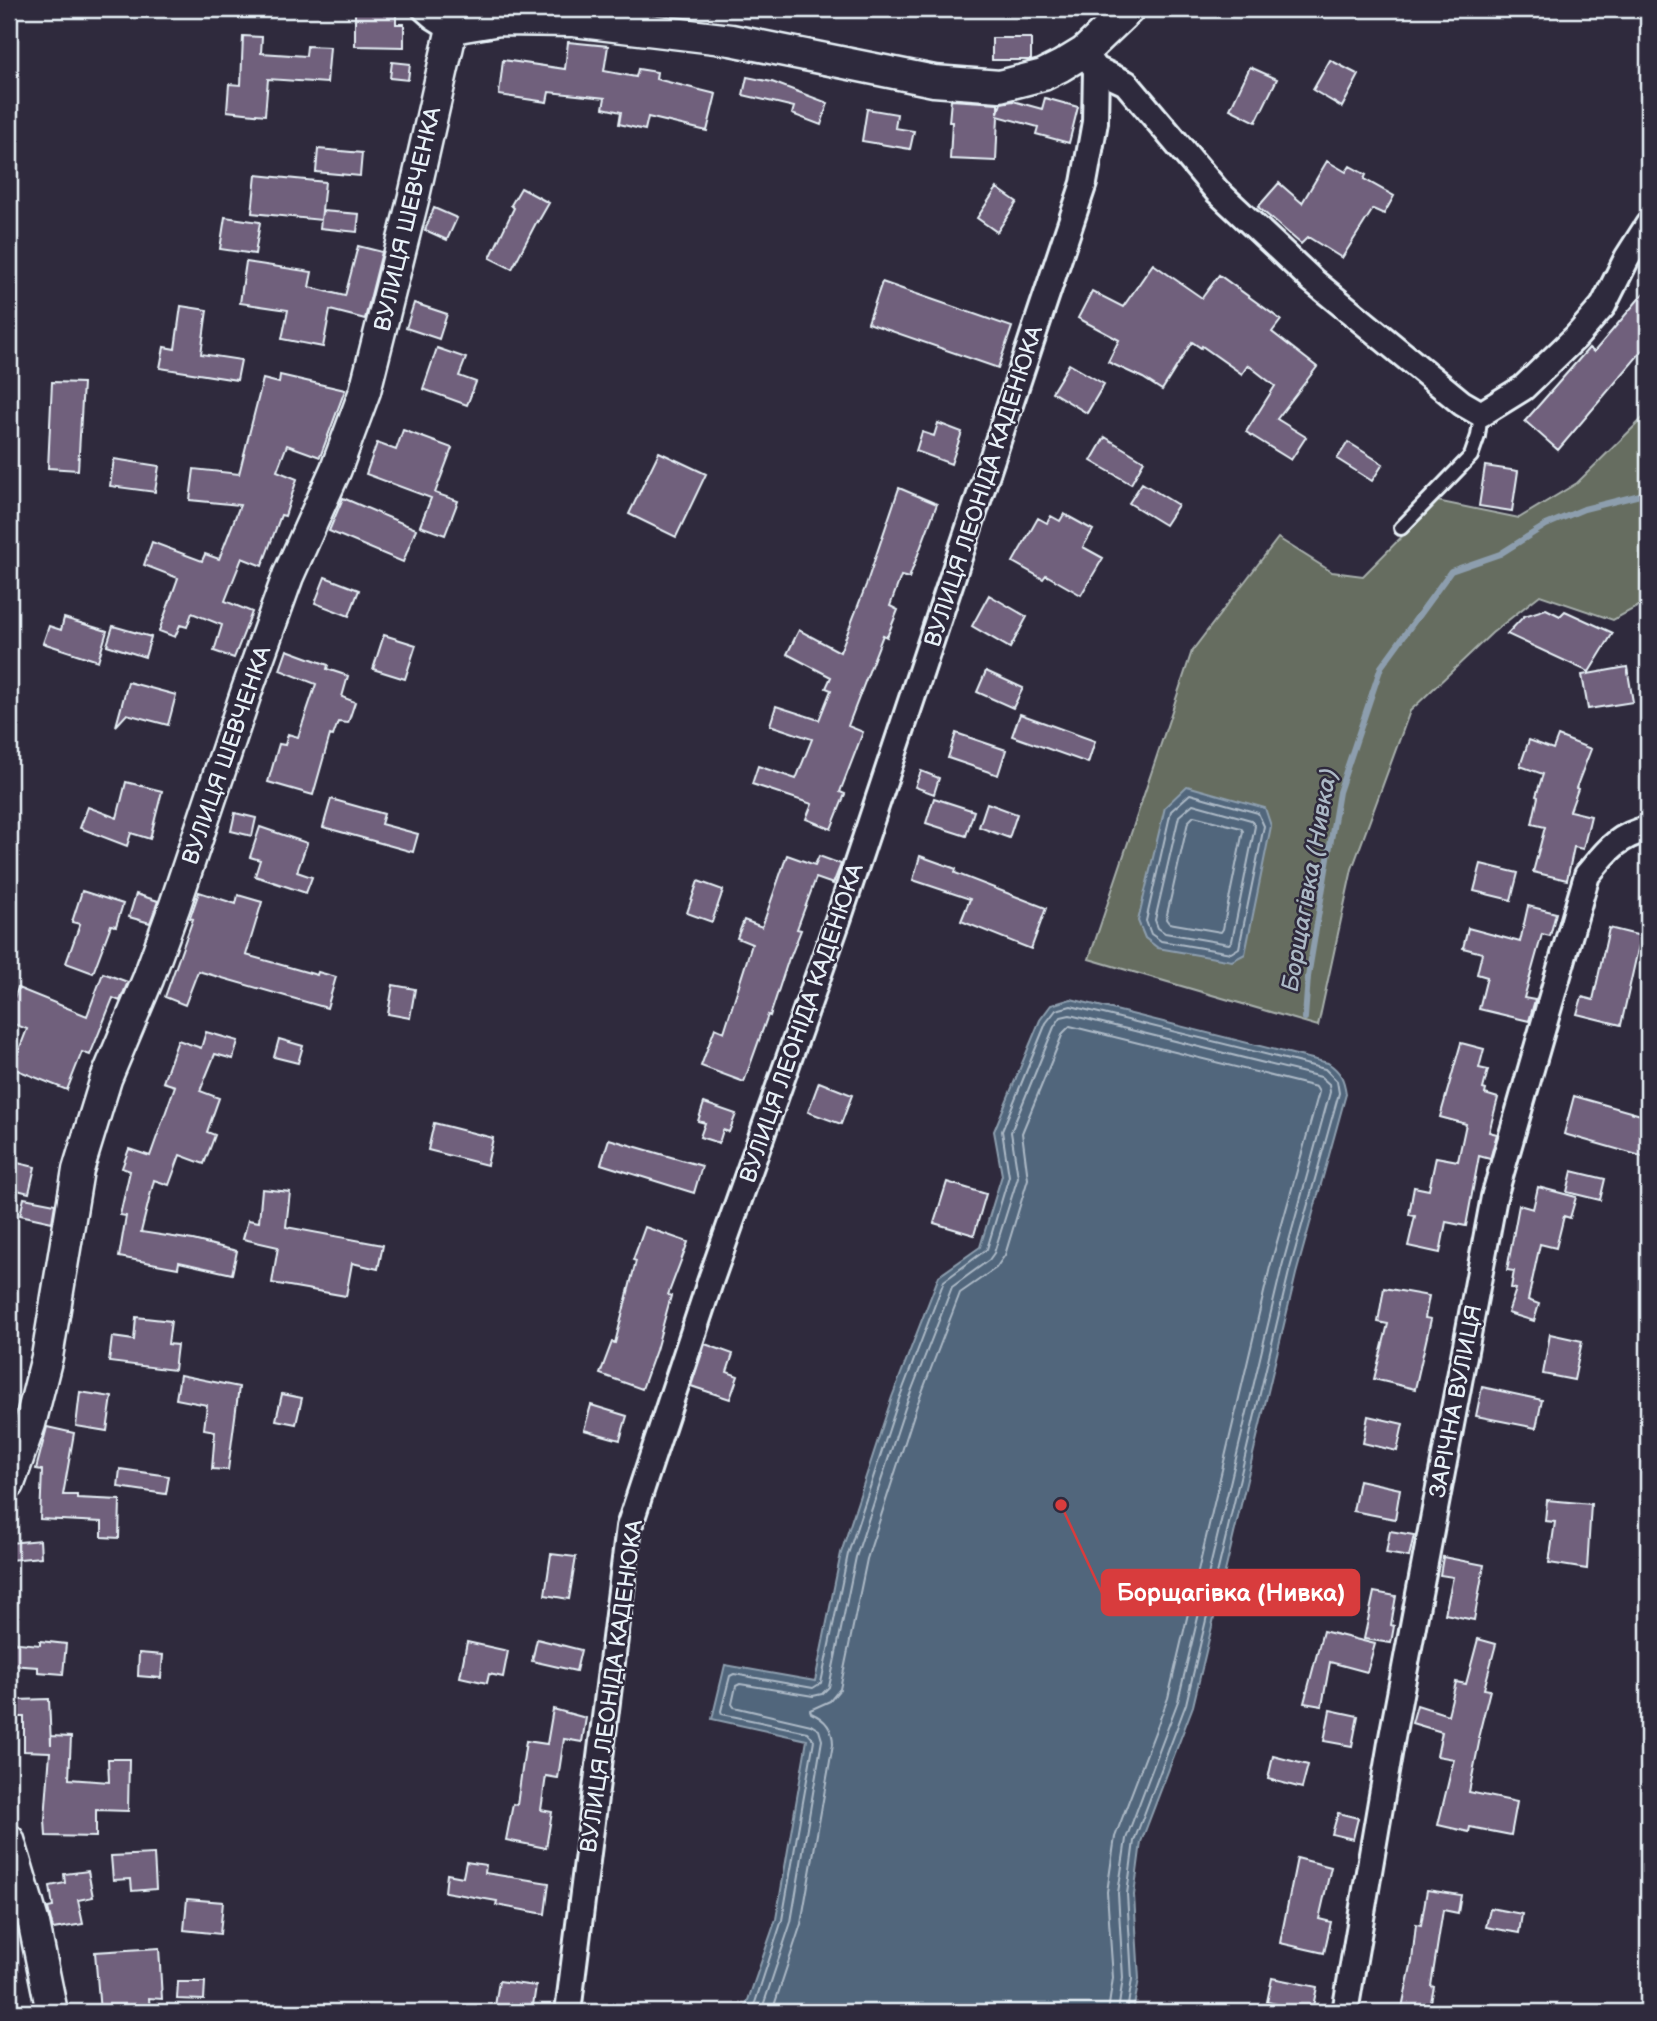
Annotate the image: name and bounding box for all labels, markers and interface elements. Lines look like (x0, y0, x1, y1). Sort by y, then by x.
street label: ВУЛИЦЯ ШЕВЧЕНКА (369, 104, 447, 334)
street label: ВУЛИЦЯ ЛЕОНІДА КАДЕНЮКА (919, 322, 1049, 650)
street label: ВУЛИЦЯ ШЕВЧЕНКА (176, 642, 278, 868)
water label: Борщагівка (Нивка) (1276, 766, 1343, 994)
street label: ВУЛИЦЯ ЛЕОНІДА КАДЕНЮКА (734, 860, 870, 1187)
street label: ЗАРІЧНА ВУЛИЦЯ (1424, 1302, 1488, 1500)
street label: ВУЛИЦЯ ЛЕОНІДА КАДЕНЮКА (575, 1518, 649, 1854)
callout: Борщагівка (Нивка) (1102, 1570, 1359, 1615)
text: Борщагівка (Нивка) (1117, 1579, 1345, 1608)

